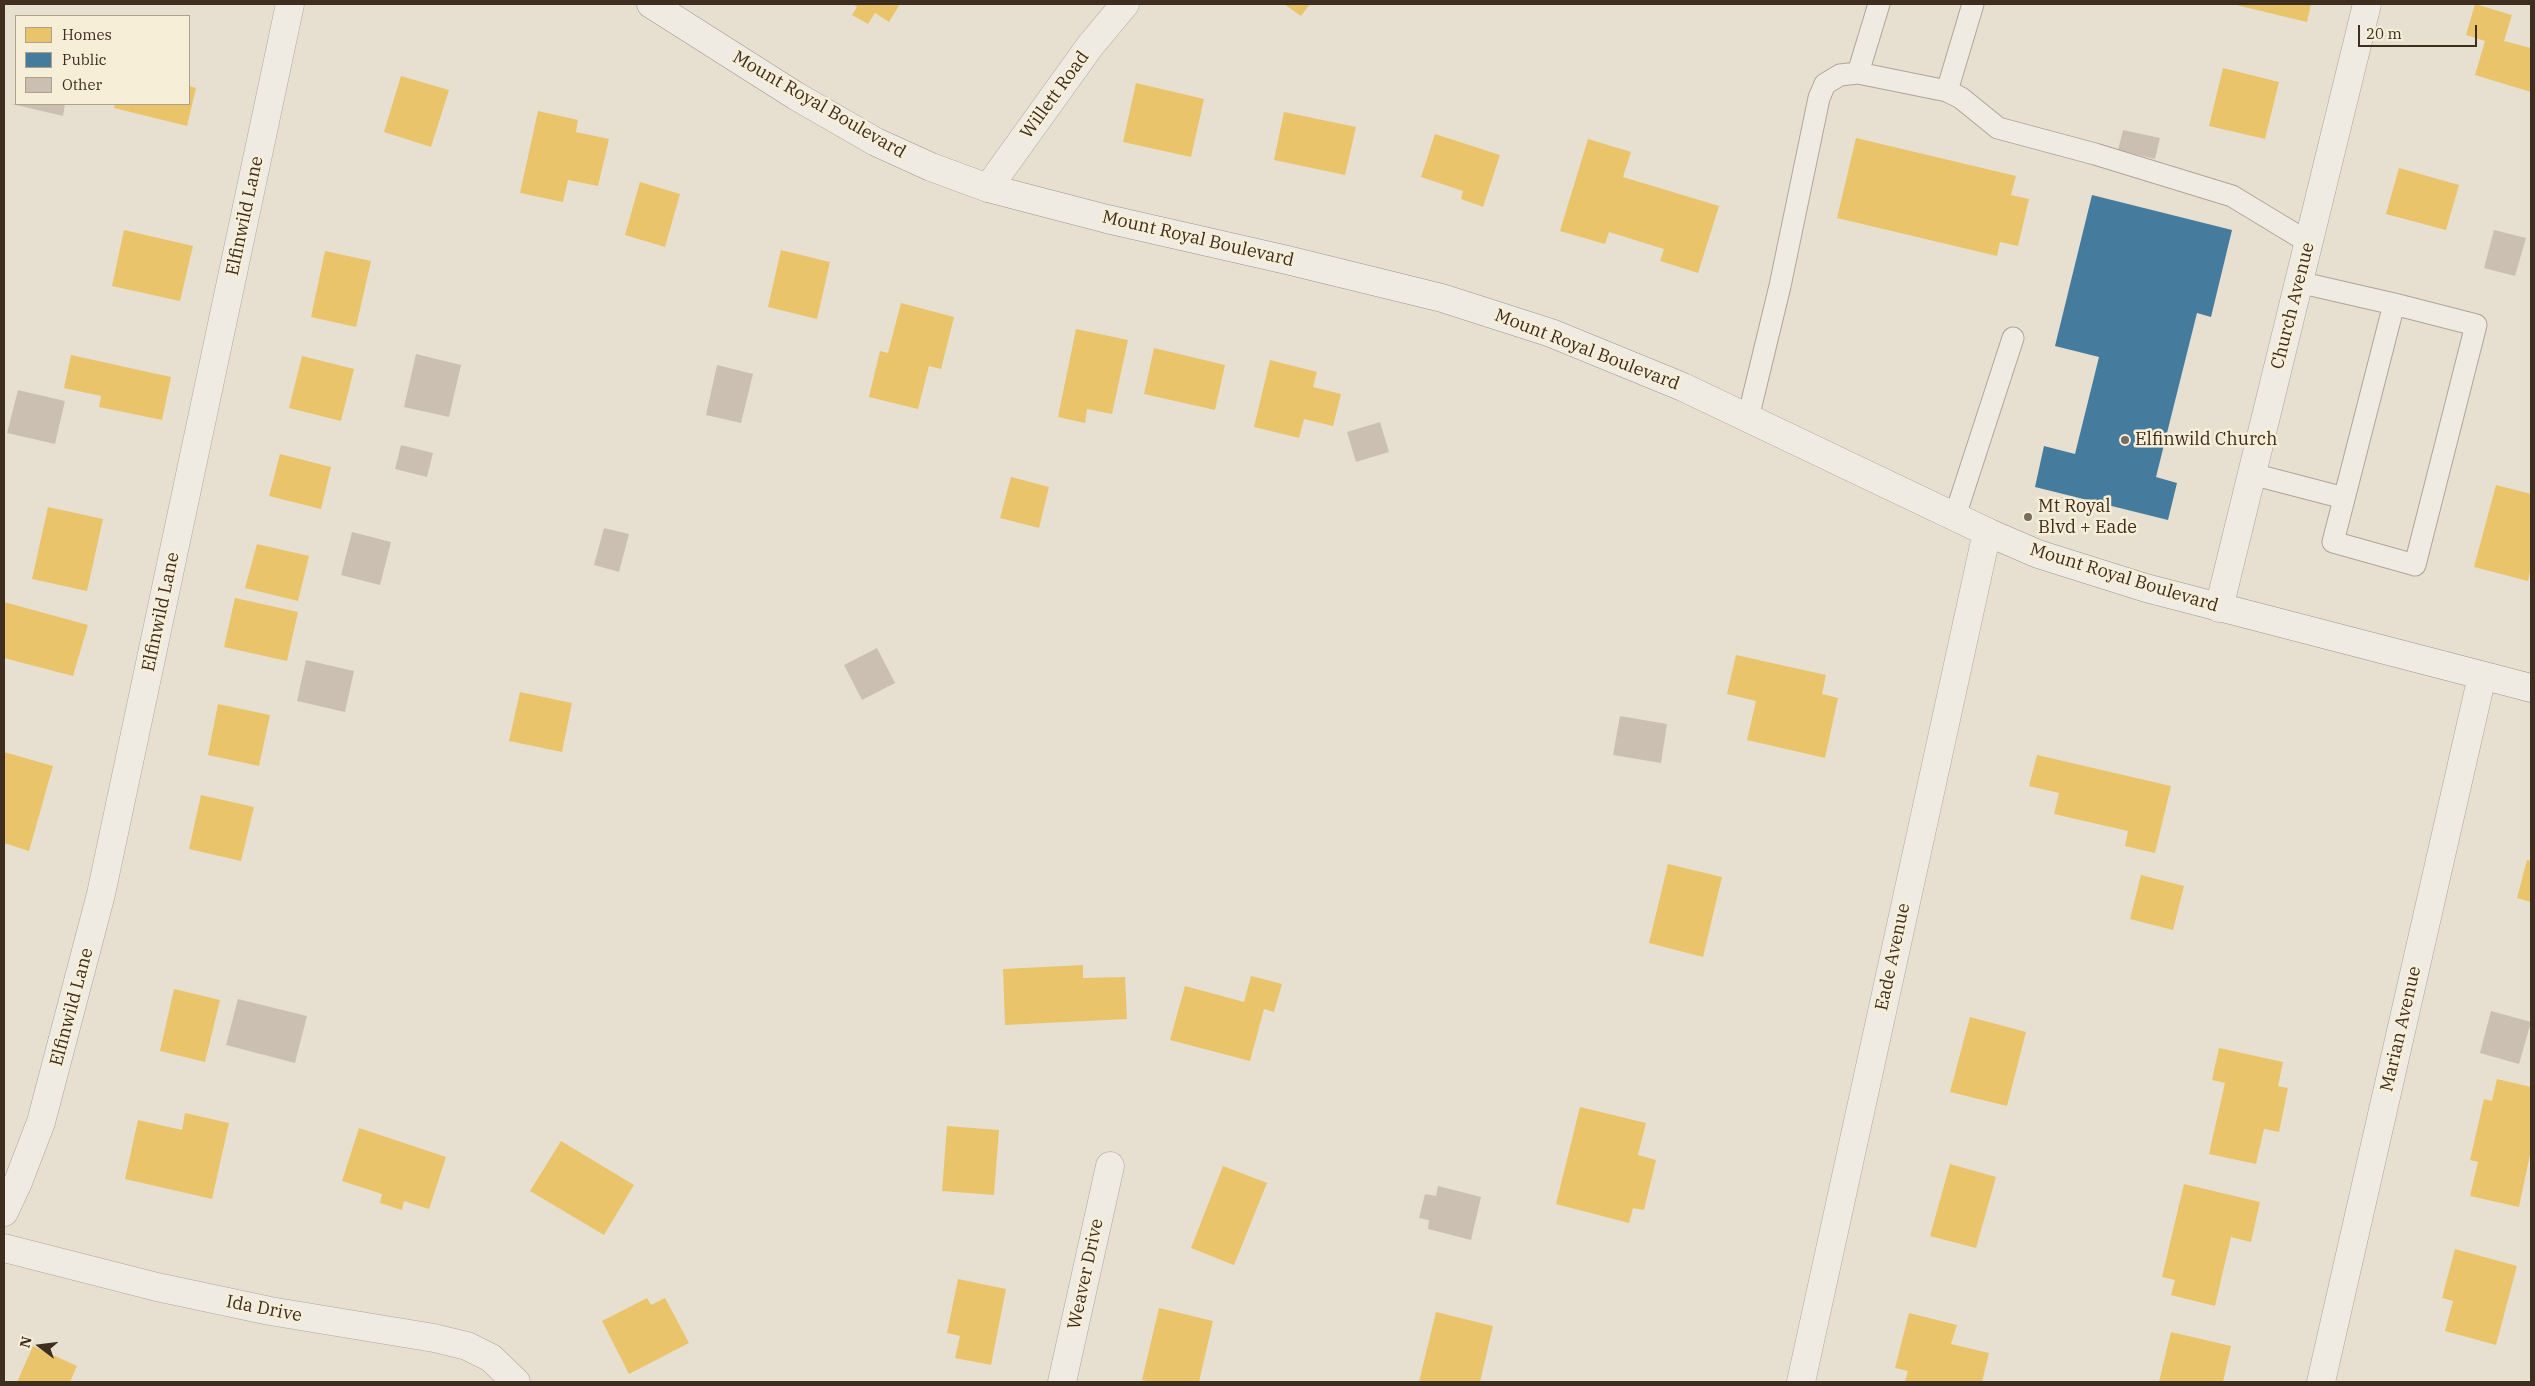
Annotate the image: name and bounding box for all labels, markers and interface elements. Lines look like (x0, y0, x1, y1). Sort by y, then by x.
legend (15, 15, 190, 105)
scale bar (2360, 15, 2479, 47)
text: 20 m (2366, 24, 2402, 43)
text: Homes (62, 25, 112, 44)
street label: Mount Royal Boulevard (729, 47, 909, 163)
street label: Willett Road (1016, 47, 1094, 143)
text: Public (62, 50, 107, 69)
text: Other (62, 75, 102, 94)
street label: Elfinwild Lane (222, 154, 268, 278)
street label: Mount Royal Boulevard (1100, 206, 1296, 272)
street label: Church Avenue (2267, 240, 2319, 372)
street label: Mount Royal Boulevard (1492, 305, 1682, 395)
place label: Elfinwild Church (2135, 429, 2277, 451)
marker: Elfinwild Church (2119, 434, 2131, 446)
place label: Mt Royal Blvd + Eade (2038, 496, 2137, 538)
marker: Mt Royal Blvd + Eade (2022, 511, 2034, 523)
street label: Mount Royal Boulevard (2027, 539, 2221, 617)
street label: Elfinwild Lane (138, 550, 184, 674)
street label: Eade Avenue (1871, 901, 1915, 1013)
street label: Elfinwild Lane (46, 946, 98, 1068)
street label: Marian Avenue (2376, 964, 2426, 1094)
street label: Weaver Drive (1064, 1217, 1108, 1331)
street label: Ida Drive (224, 1291, 304, 1327)
north arrow (15, 1321, 65, 1371)
text: N (15, 1334, 36, 1350)

